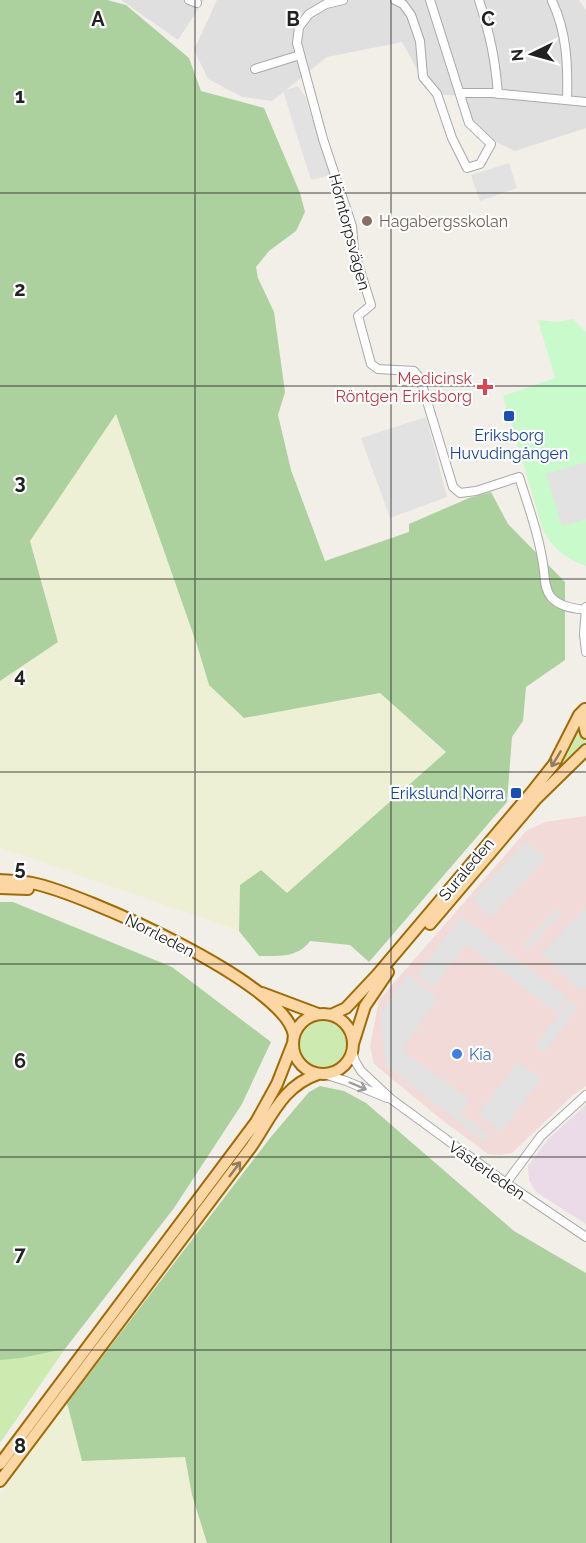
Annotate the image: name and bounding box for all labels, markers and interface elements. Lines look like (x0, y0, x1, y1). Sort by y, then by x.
text: A (91, 7, 105, 31)
text: B (286, 7, 300, 31)
text: C (481, 7, 495, 31)
north arrow (502, 24, 562, 84)
text: N (508, 48, 528, 62)
text: 1 (15, 84, 25, 108)
street label: Hörntorpsvägen (325, 172, 374, 292)
place label: Hagabergsskolan (379, 212, 508, 231)
marker: Hagabergsskolan (360, 214, 374, 228)
text: 2 (14, 277, 26, 301)
place label: Medicinsk Röntgen Eriksborg (335, 369, 473, 406)
marker: Medicinsk Röntgen Eriksborg (476, 378, 494, 396)
marker: Eriksborg Huvudingången (502, 409, 516, 423)
place label: Eriksborg Huvudingången (450, 426, 568, 463)
text: 3 (14, 470, 26, 494)
text: 4 (14, 663, 26, 687)
one-way arrow (549, 750, 561, 767)
place label: Erikslund Norra (390, 784, 504, 803)
marker: Erikslund Norra (509, 786, 523, 800)
street label: Suraleden (435, 834, 498, 905)
text: 5 (14, 856, 26, 880)
street label: Norrleden (122, 910, 198, 961)
place label: Kia (469, 1045, 492, 1064)
marker: Kia (450, 1047, 464, 1061)
text: 6 (14, 1049, 26, 1073)
one-way arrow (348, 1081, 367, 1092)
street label: Västerleden (445, 1137, 529, 1204)
one-way arrow (228, 1162, 241, 1178)
text: 7 (14, 1242, 26, 1266)
text: 8 (14, 1434, 26, 1458)

